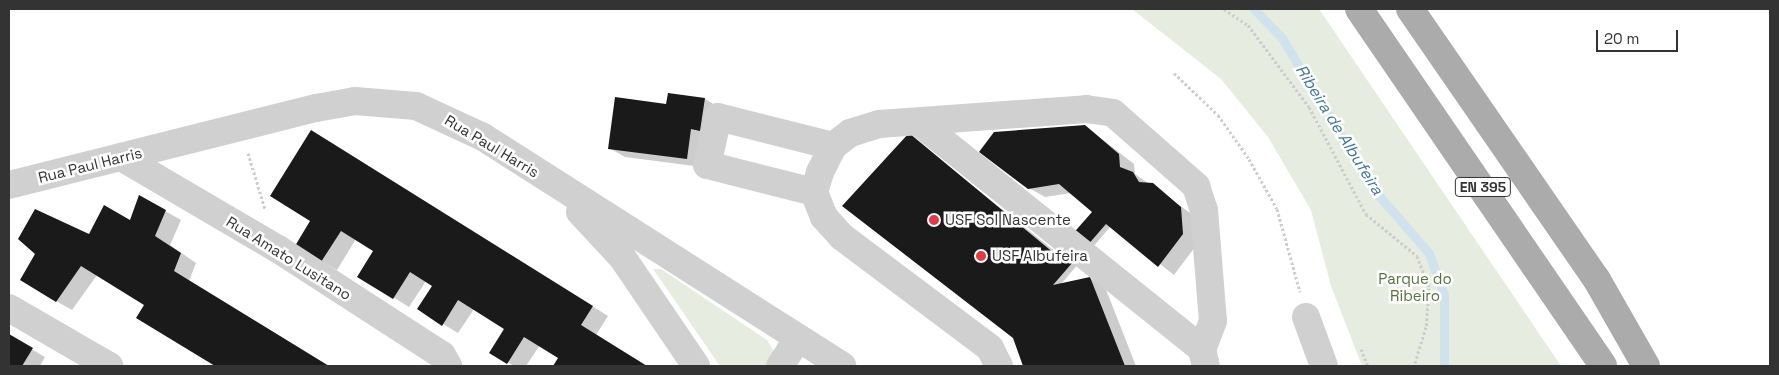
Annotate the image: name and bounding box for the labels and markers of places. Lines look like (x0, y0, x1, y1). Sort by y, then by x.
place label: USF Sol Nascente (945, 211, 1071, 229)
marker: USF Sol Nascente (927, 213, 941, 227)
place label: USF Albufeira (992, 247, 1088, 265)
marker: USF Albufeira (974, 249, 988, 263)

